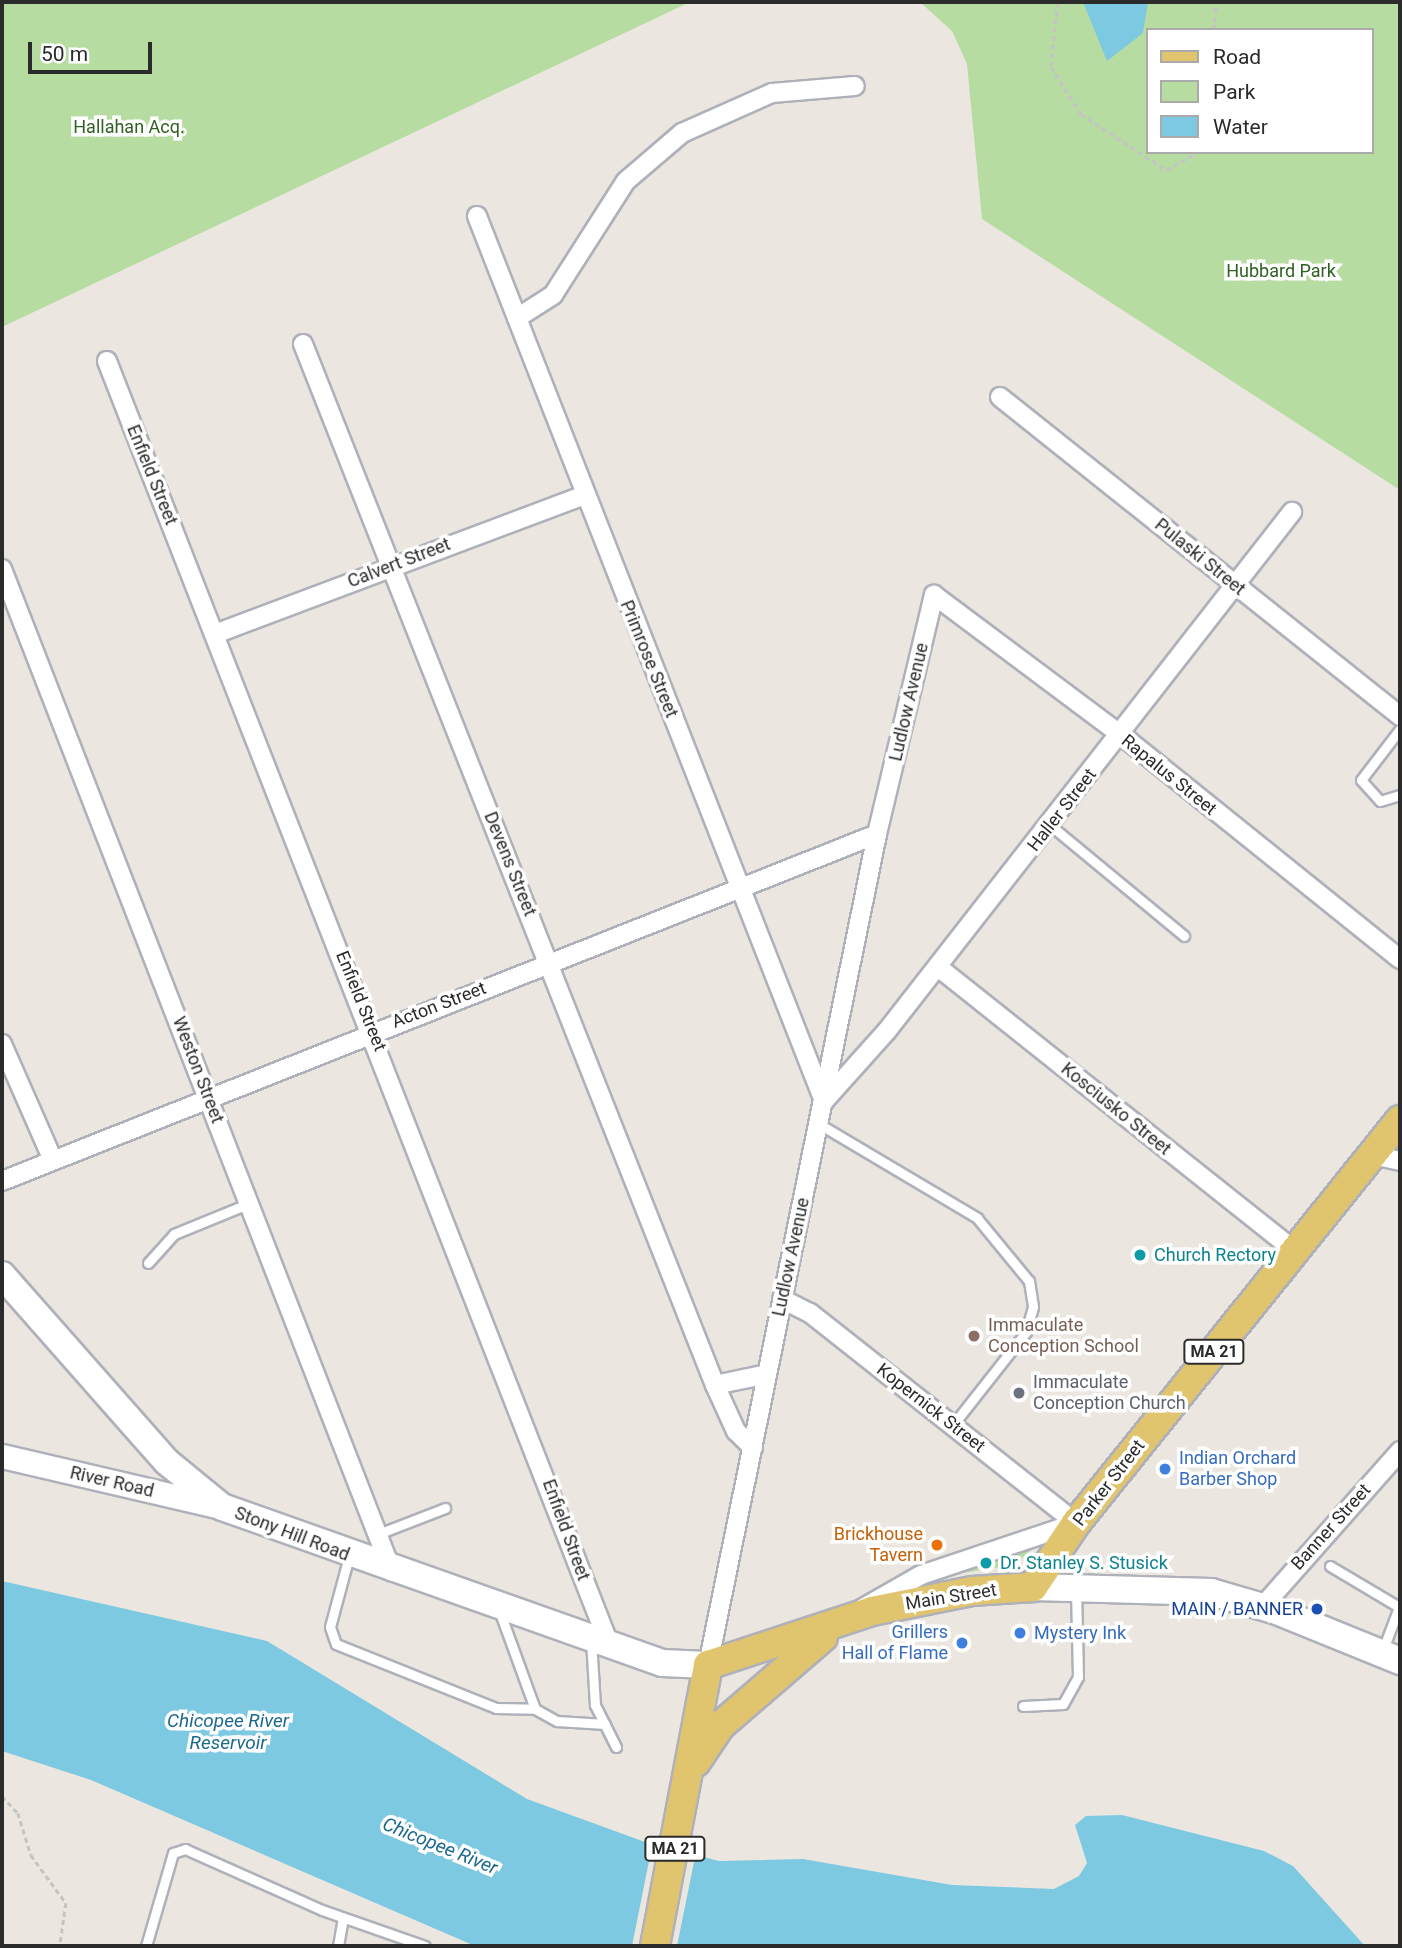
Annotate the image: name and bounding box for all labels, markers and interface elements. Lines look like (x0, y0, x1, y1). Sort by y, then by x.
scale bar (32, 28, 156, 72)
legend (1146, 28, 1374, 154)
text: 50 m (41, 42, 88, 66)
text: Road (1213, 45, 1261, 69)
text: Park (1213, 80, 1255, 104)
text: Water (1213, 115, 1268, 139)
park label: Hallahan Acq. (73, 116, 185, 138)
park label: Hubbard Park (1226, 260, 1336, 282)
street label: Enfield Street (122, 422, 182, 528)
street label: Pulaski Street (1150, 514, 1250, 600)
street label: Calvert Street (345, 533, 453, 593)
street label: Primrose Street (616, 597, 682, 721)
street label: Ludlow Avenue (885, 641, 933, 763)
street label: Rapalus Street (1117, 730, 1221, 820)
street label: Haller Street (1023, 764, 1101, 856)
street label: Devens Street (479, 809, 541, 919)
street label: Enfield Street (331, 948, 391, 1054)
street label: Acton Street (389, 977, 489, 1033)
street label: Weston Street (168, 1014, 228, 1126)
street label: Kosciusko Street (1057, 1058, 1175, 1160)
street label: Ludlow Avenue (768, 1196, 814, 1318)
place label: Church Rectory (1154, 1244, 1276, 1266)
marker: Church Rectory (1132, 1247, 1148, 1263)
place label: Immaculate Conception School (988, 1315, 1139, 1358)
marker: Immaculate Conception School (966, 1328, 982, 1344)
road number: MA 21 (1182, 1340, 1246, 1364)
street label: Kopernick Street (872, 1359, 990, 1457)
place label: Immaculate Conception Church (1033, 1372, 1186, 1414)
marker: Immaculate Conception Church (1011, 1385, 1027, 1401)
street label: Parker Street (1069, 1435, 1149, 1531)
place label: Indian Orchard Barber Shop (1179, 1448, 1296, 1490)
marker: Indian Orchard Barber Shop (1157, 1461, 1173, 1477)
street label: River Road (68, 1462, 156, 1502)
street label: Enfield Street (538, 1476, 594, 1584)
street label: Banner Street (1287, 1479, 1375, 1575)
street label: Stony Hill Road (231, 1502, 353, 1566)
place label: Brickhouse Tavern (834, 1524, 923, 1566)
marker: Brickhouse Tavern (929, 1537, 945, 1553)
place label: Dr. Stanley S. Stusick (1000, 1552, 1168, 1574)
marker: Dr. Stanley S. Stusick (978, 1555, 994, 1571)
street label: Main Street (904, 1579, 998, 1615)
place label: MAIN / BANNER (1171, 1598, 1303, 1620)
marker: MAIN / BANNER (1309, 1601, 1325, 1617)
place label: Grillers Hall of Flame (842, 1622, 948, 1664)
place label: Mystery Ink (1034, 1622, 1126, 1644)
marker: Mystery Ink (1012, 1625, 1028, 1641)
marker: Grillers Hall of Flame (954, 1635, 970, 1651)
water label: Chicopee River Reservoir (167, 1710, 289, 1754)
water label: Chicopee River (379, 1813, 501, 1879)
road number: MA 21 (644, 1837, 706, 1862)

